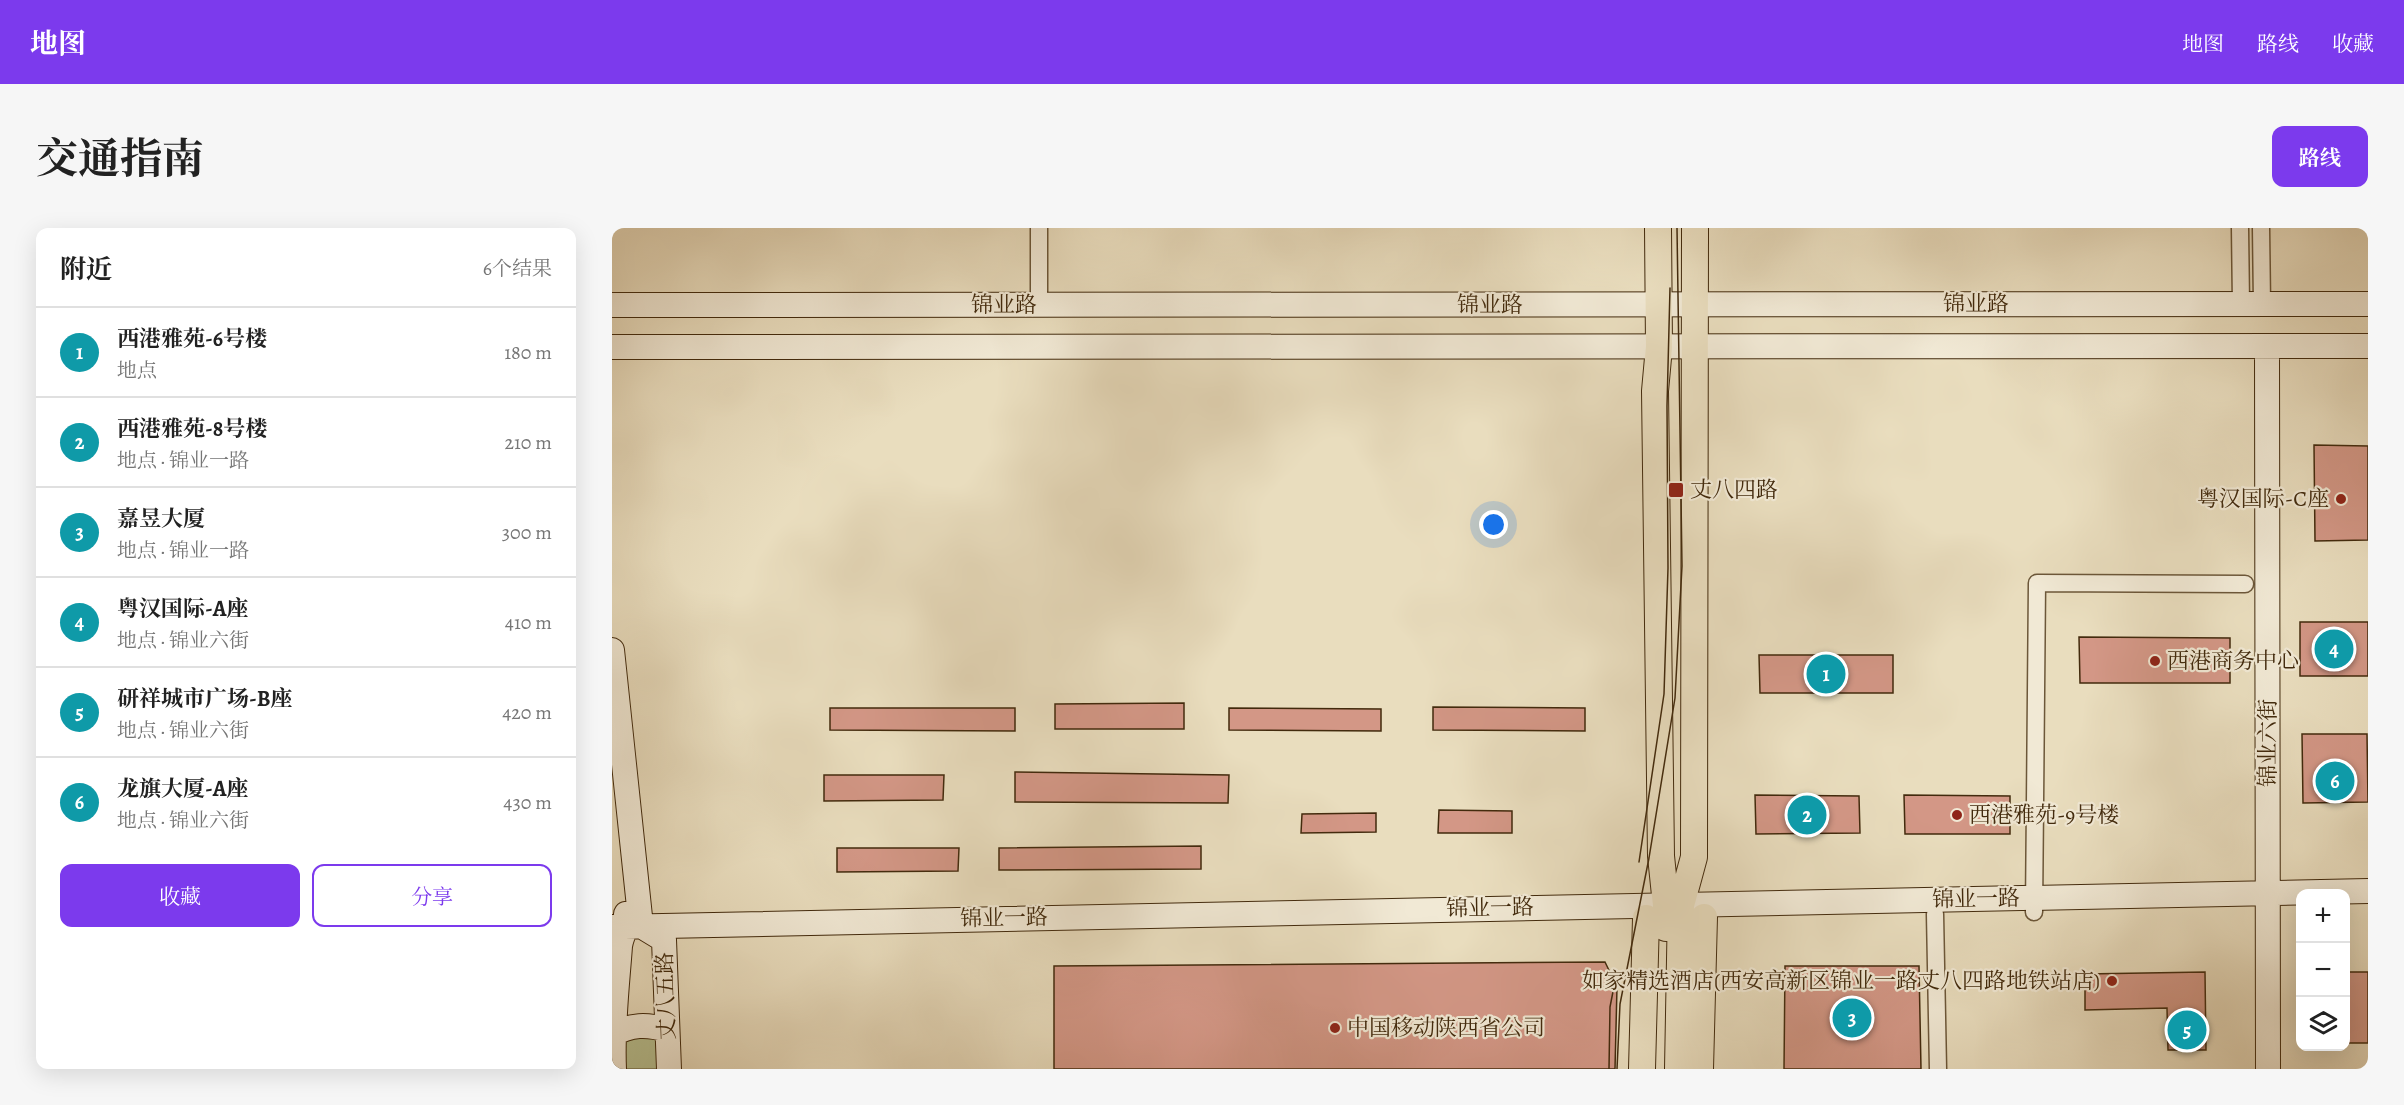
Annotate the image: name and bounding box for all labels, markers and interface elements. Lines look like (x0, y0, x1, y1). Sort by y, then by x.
text: 地图 (30, 25, 86, 63)
text: 地图 (2182, 30, 2224, 58)
text: 路线 (2257, 30, 2299, 58)
text: 收藏 (2332, 30, 2374, 58)
button: 路线 (2272, 126, 2368, 187)
text: 交通指南 (36, 130, 204, 187)
text: 附近 (60, 252, 112, 287)
text: 6个结果 (483, 255, 552, 282)
street label: 锦业路 (1943, 289, 2009, 319)
street label: 锦业路 (971, 290, 1037, 320)
street label: 锦业路 (1457, 290, 1523, 320)
text: 西港雅苑-6号楼 (117, 324, 267, 354)
text: 1 (76, 339, 83, 366)
text: 180 m (504, 339, 552, 366)
text: 地点 (117, 357, 157, 384)
text: 西港雅苑-8号楼 (117, 414, 267, 444)
text: 2 (75, 429, 84, 456)
text: 210 m (504, 429, 552, 456)
text: 地点 · 锦业一路 (117, 447, 249, 474)
place label: 丈八四路 (1690, 475, 1778, 505)
marker: 丈八四路 (1667, 481, 1685, 499)
place label: 粤汉国际-C座 (2197, 484, 2329, 514)
marker: 粤汉国际-C座 (2334, 492, 2348, 506)
text: 嘉昱大厦 (117, 504, 205, 534)
your location (1479, 510, 1508, 539)
text: 3 (75, 519, 84, 546)
text: 300 m (502, 519, 552, 546)
text: 地点 · 锦业一路 (117, 537, 249, 564)
text: 粤汉国际-A座 (117, 594, 249, 624)
text: 4 (75, 609, 84, 636)
text: 410 m (505, 609, 552, 636)
pin: 4 (2314, 626, 2354, 672)
text: 地点 · 锦业六街 (117, 627, 249, 654)
place label: 西港商务中心 (2167, 646, 2299, 676)
pin: 1 (1806, 652, 1846, 696)
marker: 西港商务中心 (2148, 654, 2162, 668)
text: 研祥城市广场-B座 (117, 684, 293, 714)
text: 5 (75, 699, 84, 726)
text: 420 m (502, 699, 552, 726)
street label: 锦业六街 (2253, 699, 2283, 787)
text: 地点 · 锦业六街 (117, 717, 249, 744)
pin: 6 (2316, 758, 2354, 804)
text: 龙旗大厦-A座 (117, 774, 249, 804)
text: 6 (75, 789, 84, 816)
text: 430 m (503, 789, 552, 816)
pin: 2 (1788, 792, 1826, 838)
place label: 西港雅苑-9号楼 (1969, 800, 2119, 830)
text: 地点 · 锦业六街 (117, 807, 249, 834)
marker: 西港雅苑-9号楼 (1950, 808, 1964, 822)
button: 收藏 (60, 864, 300, 927)
button: 分享 (312, 864, 552, 927)
street label: 锦业一路 (1932, 883, 2020, 915)
map controls (2296, 889, 2350, 1051)
button: + (2296, 889, 2350, 943)
street label: 锦业一路 (1446, 892, 1534, 924)
street label: 锦业一路 (960, 902, 1048, 934)
button: − (2296, 943, 2350, 997)
street label: 丈八五路 (649, 951, 683, 1041)
place label: 如家精选酒店(西安高新区锦业一路丈八四路地铁站店) (1582, 966, 2100, 996)
marker: 如家精选酒店(西安高新区锦业一路丈八四路地铁站店) (2105, 974, 2119, 988)
pin: 3 (1832, 996, 1872, 1040)
button: layers (2296, 997, 2350, 1051)
pin: 5 (2168, 1008, 2206, 1052)
place label: 中国移动陕西省公司 (1347, 1013, 1545, 1043)
marker: 中国移动陕西省公司 (1328, 1021, 1342, 1035)

